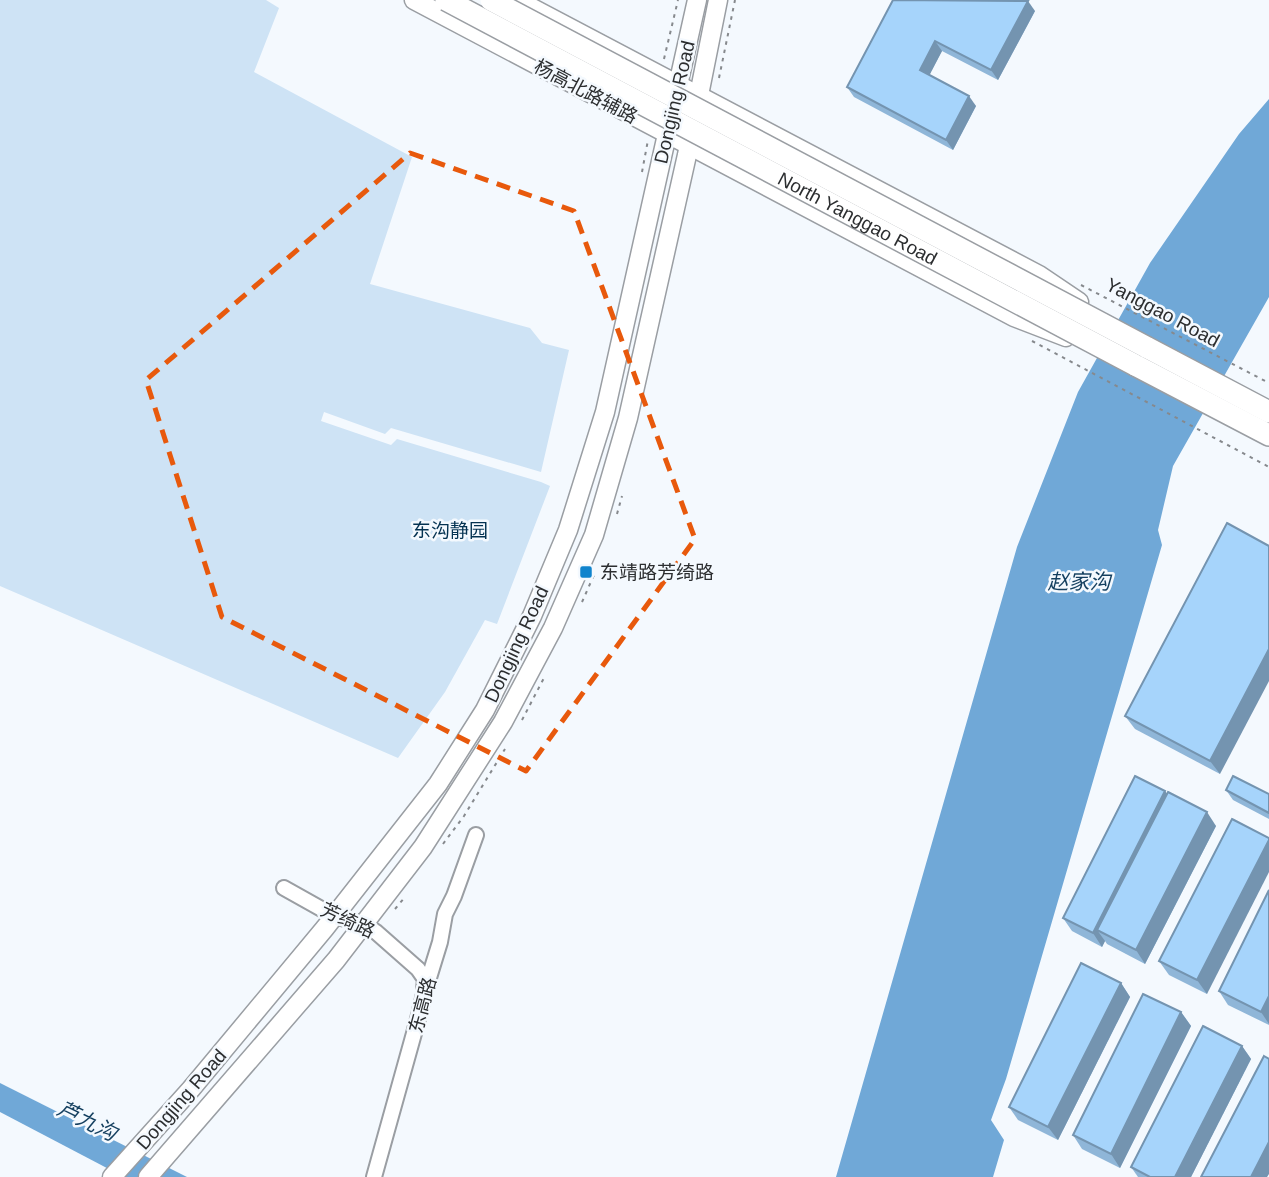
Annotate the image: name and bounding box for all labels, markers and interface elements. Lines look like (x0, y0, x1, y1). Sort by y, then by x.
street label: Dongjing Road (650, 39, 699, 166)
street label: 杨高北路辅路 (531, 55, 641, 127)
street label: North Yanggao Road (774, 168, 941, 269)
street label: Yanggao Road (1102, 274, 1223, 351)
park label: 东沟静园 (412, 520, 488, 541)
place label: 东靖路芳绮路 (600, 562, 714, 583)
marker: 东靖路芳绮路 (578, 564, 594, 580)
water label: 赵家沟 (1048, 570, 1112, 593)
street label: Dongjing Road (480, 583, 553, 706)
street label: 芳绮路 (318, 899, 378, 942)
street label: 东高路 (405, 975, 440, 1035)
street label: Dongjing Road (132, 1045, 231, 1154)
water label: 芦九沟 (54, 1096, 122, 1146)

